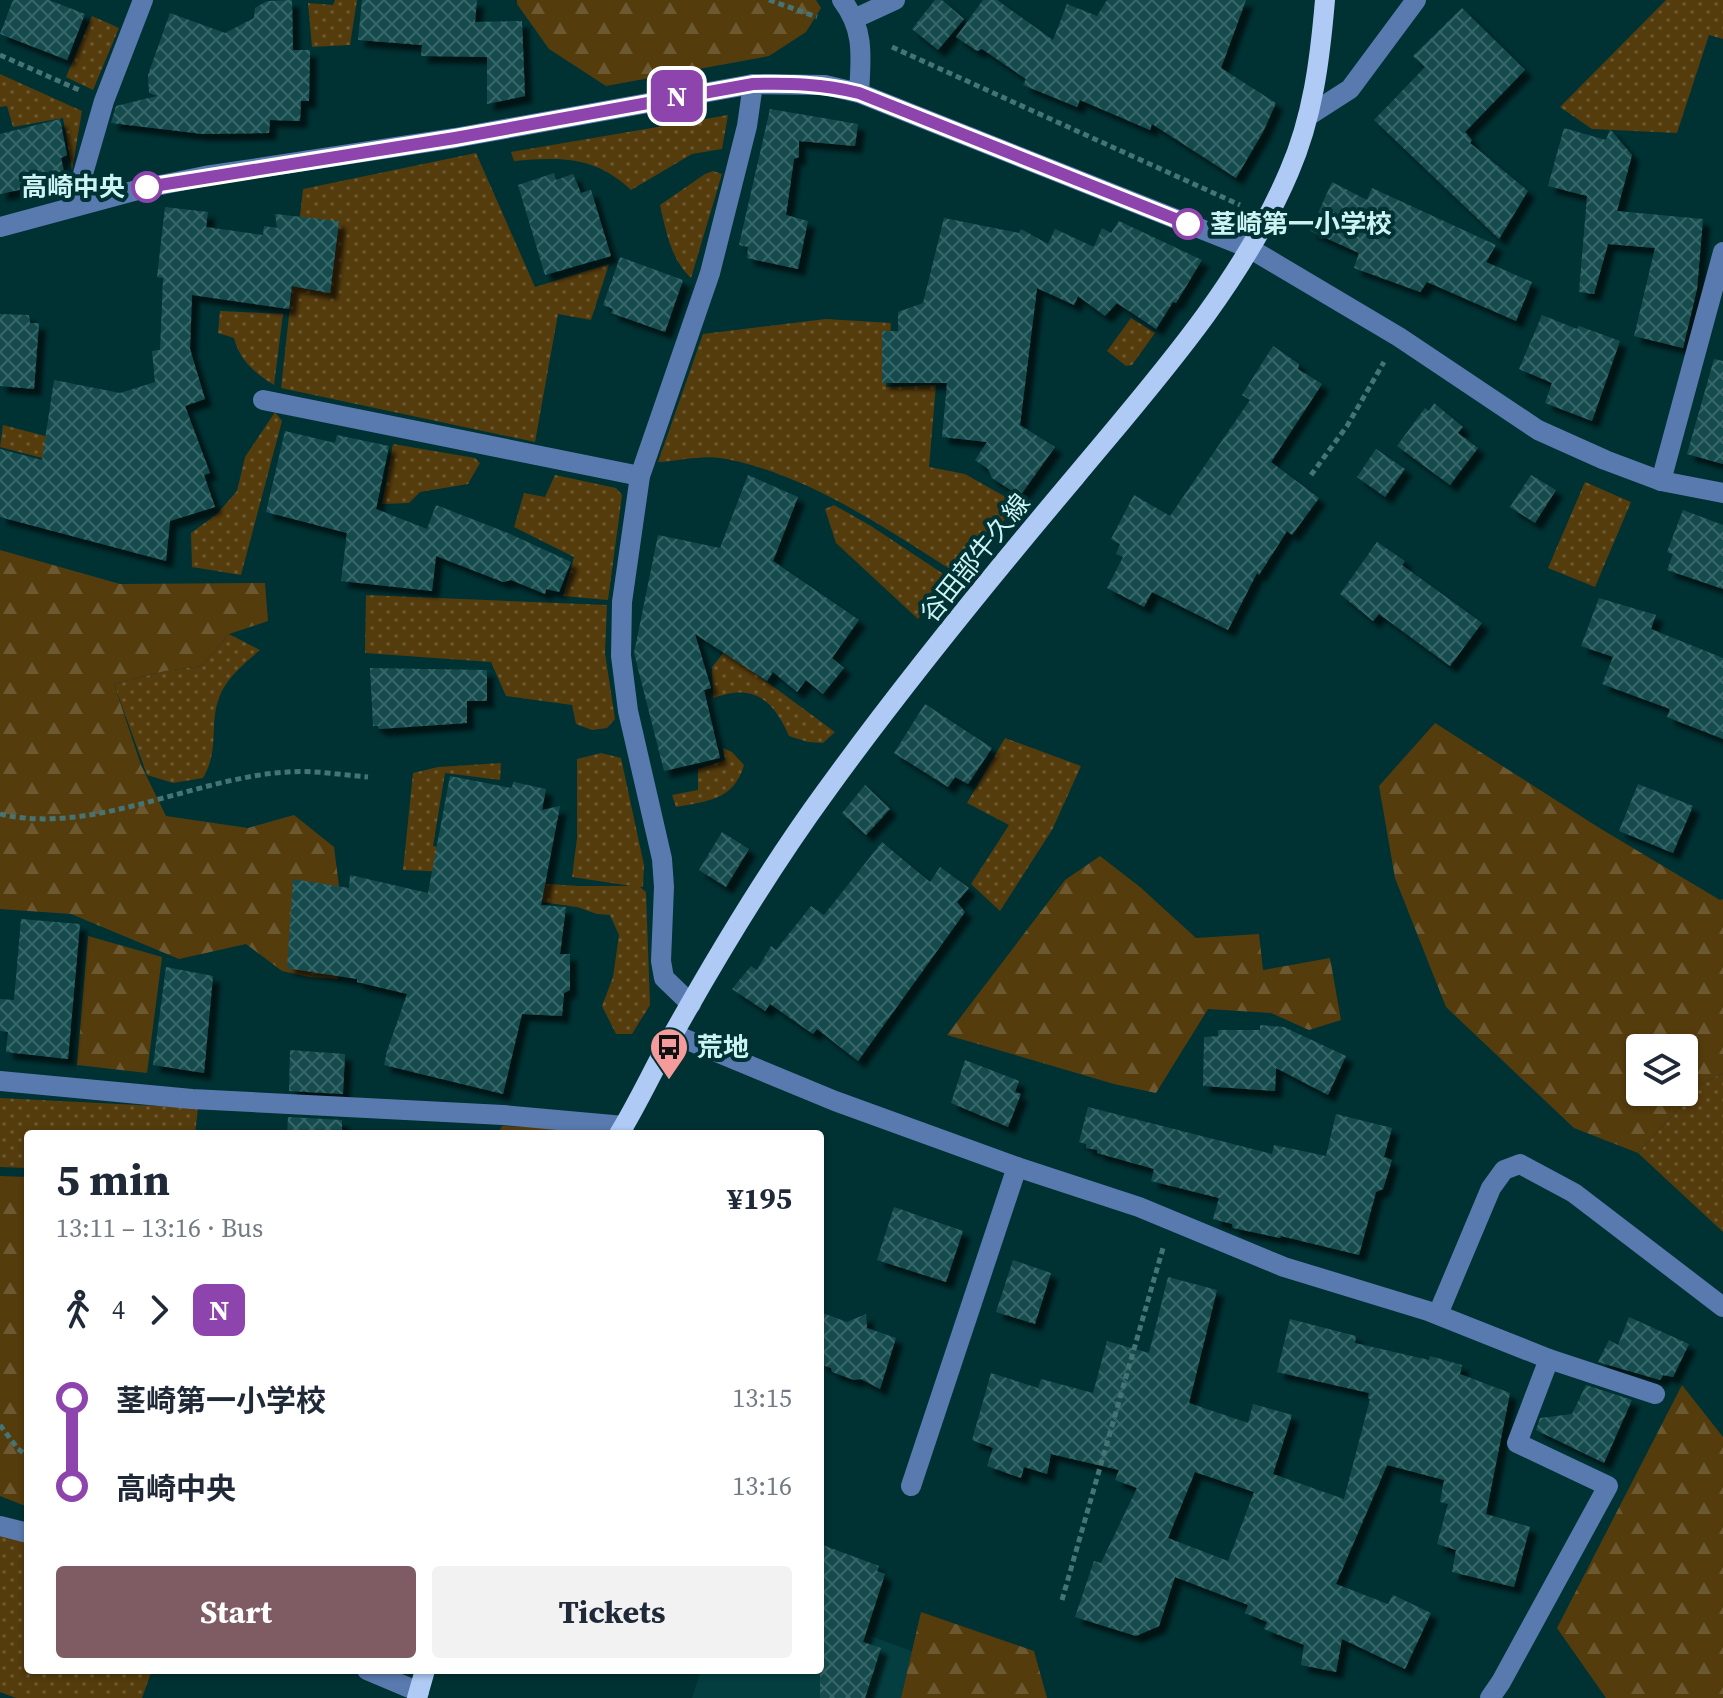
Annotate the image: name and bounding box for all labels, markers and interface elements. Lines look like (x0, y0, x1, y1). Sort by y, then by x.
line badge: N (651, 70, 703, 122)
text: N (667, 77, 687, 115)
place label: 高崎中央 (21, 169, 125, 205)
marker: 高崎中央 (132, 172, 162, 202)
place label: 茎崎第一小学校 (1210, 206, 1392, 242)
marker: 茎崎第一小学校 (1173, 209, 1203, 239)
street label: 谷田部牛久線 (912, 486, 1038, 630)
bus stop icon: 荒地 (648, 1026, 690, 1081)
place label: 荒地 (697, 1029, 749, 1065)
map controls (1626, 1034, 1698, 1106)
button: layers (1626, 1034, 1698, 1106)
text: 5 min (56, 1149, 170, 1210)
text: ¥195 (727, 1178, 792, 1219)
text: 13:11 – 13:16 · Bus (56, 1210, 263, 1246)
icon: walk (56, 1288, 100, 1332)
icon: forward (137, 1288, 181, 1332)
text: N (209, 1291, 229, 1329)
text: 4 (112, 1292, 125, 1328)
text: 茎崎第一小学校 (116, 1380, 326, 1421)
text: 13:15 (732, 1380, 792, 1416)
text: 高崎中央 (116, 1468, 236, 1509)
text: 13:16 (732, 1468, 792, 1504)
button: Start (56, 1566, 416, 1658)
button: Tickets (432, 1566, 792, 1658)

